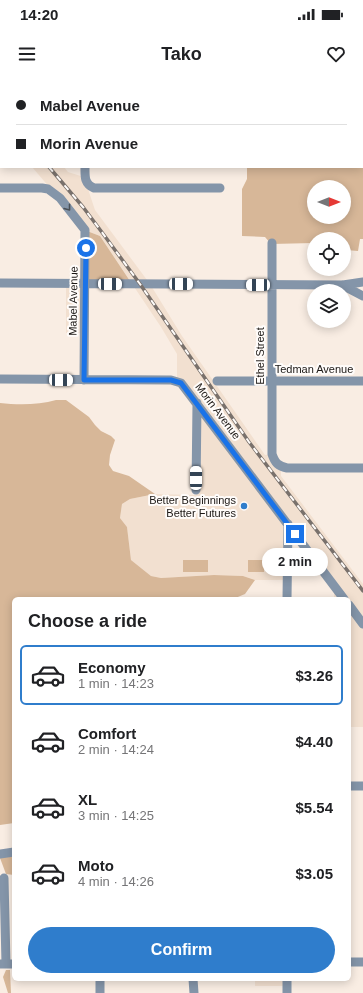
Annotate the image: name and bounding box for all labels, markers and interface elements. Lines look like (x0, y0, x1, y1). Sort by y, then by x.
text: 14:20 (20, 6, 58, 23)
icon: menu (16, 43, 38, 65)
icon: heart (325, 43, 347, 65)
text: Tako (161, 44, 202, 64)
text: Mabel Avenue (40, 97, 140, 114)
text: Morin Avenue (40, 135, 138, 152)
north arrow (307, 180, 351, 224)
map controls (307, 180, 351, 328)
one-way arrow (63, 203, 70, 210)
button: locate (307, 232, 351, 276)
route start (77, 239, 95, 257)
street label: Mabel Avenue (66, 266, 80, 336)
car (98, 278, 122, 290)
car (169, 278, 193, 290)
car (246, 279, 270, 291)
button: layers (307, 284, 351, 328)
street label: Ethel Street (254, 327, 266, 385)
street label: Tedman Avenue (275, 363, 353, 375)
car (49, 374, 73, 386)
street label: Morin Avenue (193, 381, 243, 441)
car (190, 466, 202, 490)
place label: Better Beginnings Better Futures (149, 494, 236, 519)
marker: Better Beginnings Better Futures (239, 501, 249, 511)
route end (286, 525, 304, 543)
callout: 2 min (262, 548, 328, 576)
text: 2 min (278, 554, 312, 569)
text: Choose a ride (28, 611, 147, 631)
icon: car (30, 657, 66, 693)
text: Economy (78, 659, 146, 676)
text: $3.26 (295, 667, 333, 684)
text: 1 min · 14:23 (78, 676, 154, 691)
icon: car (30, 723, 66, 759)
text: Comfort (78, 725, 136, 742)
text: $4.40 (295, 733, 333, 750)
text: 2 min · 14:24 (78, 742, 154, 757)
icon: car (30, 789, 66, 825)
text: XL (78, 791, 97, 808)
text: $5.54 (295, 799, 333, 816)
text: 3 min · 14:25 (78, 808, 154, 823)
icon: car (30, 855, 66, 891)
text: Moto (78, 857, 114, 874)
text: $3.05 (295, 865, 333, 882)
text: 4 min · 14:26 (78, 874, 154, 889)
button: Confirm (28, 927, 335, 973)

